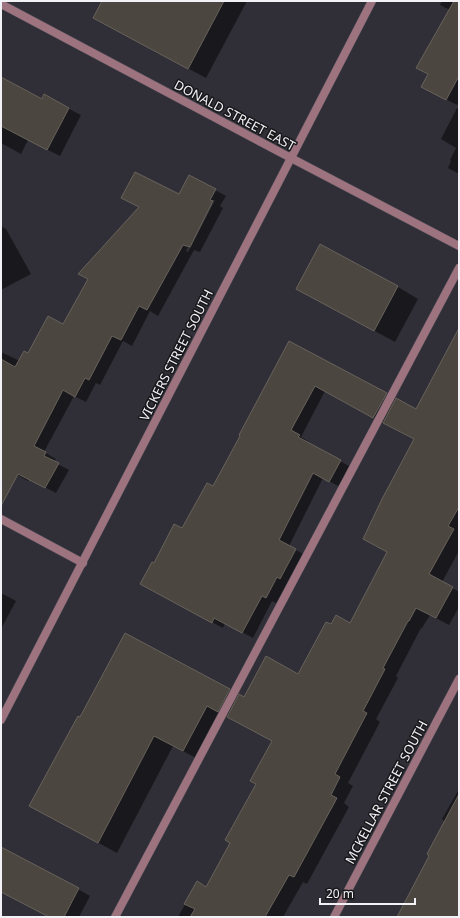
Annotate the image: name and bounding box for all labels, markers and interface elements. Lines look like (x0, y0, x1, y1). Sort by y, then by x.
street label: DONALD STREET EAST (171, 75, 299, 155)
street label: VICKERS STREET SOUTH (135, 286, 217, 424)
street label: MCKELLAR STREET SOUTH (341, 717, 431, 867)
scale bar (320, 880, 415, 906)
text: 20 m (326, 885, 354, 902)

